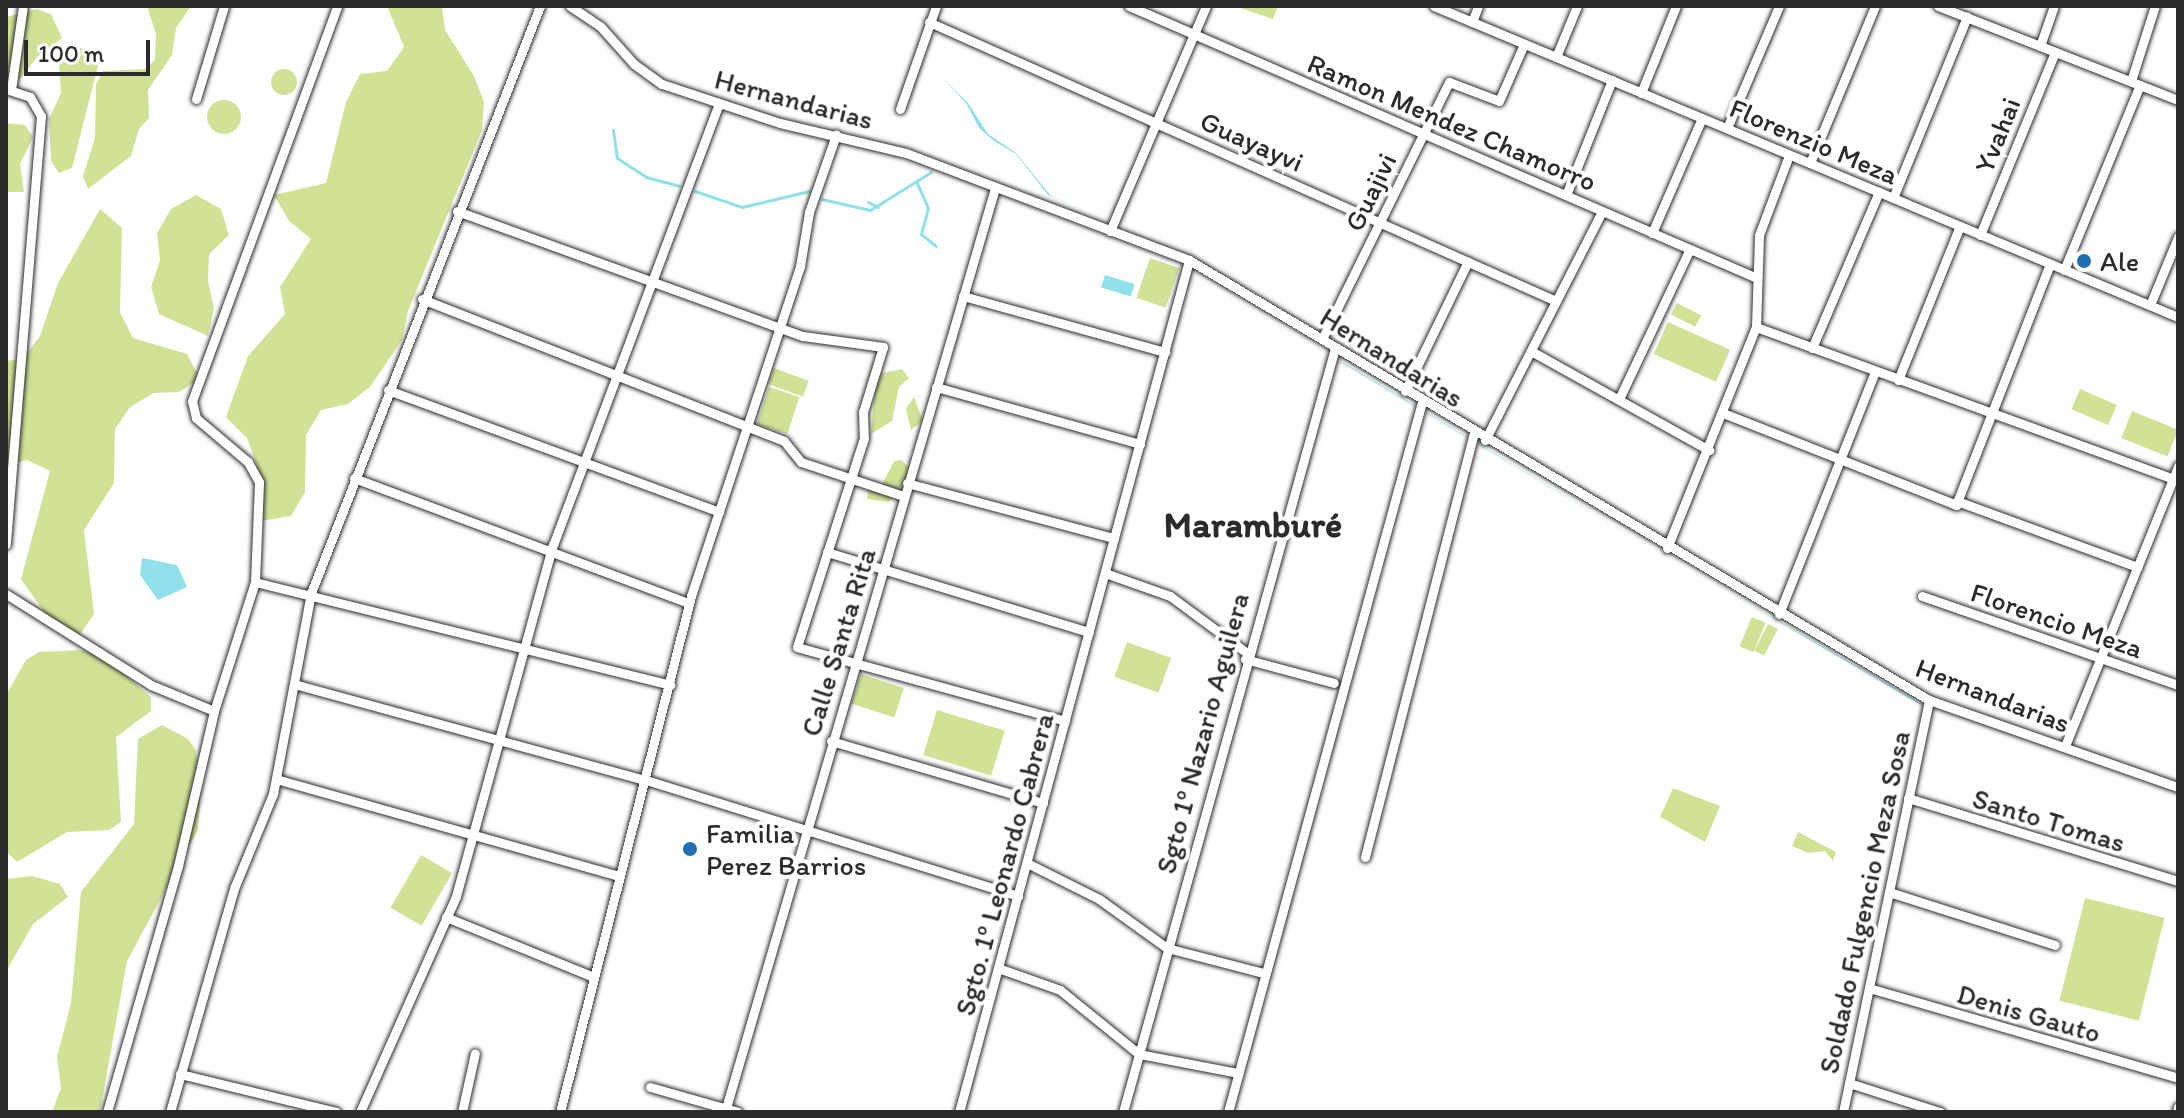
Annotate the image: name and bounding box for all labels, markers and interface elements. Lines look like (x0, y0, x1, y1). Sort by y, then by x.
scale bar (28, 24, 154, 74)
text: 100 m (38, 39, 104, 68)
street label: Ramon Mendez Chamorro (1303, 46, 1601, 198)
street label: Hernandarias (711, 62, 877, 136)
street label: Florenzio Meza (1725, 91, 1903, 191)
street label: Yvahai (1967, 92, 2027, 178)
street label: Guayayvi (1195, 103, 1309, 179)
street label: Guajivi (1337, 147, 1403, 237)
place label: Ale (2100, 244, 2139, 278)
marker: Ale (2075, 252, 2093, 270)
street label: Hernandarias (1314, 300, 1470, 414)
district label: Maramburé (1164, 503, 1342, 547)
street label: Calle Santa Rita (794, 545, 882, 739)
street label: Florencio Meza (1967, 575, 2147, 665)
street label: Sgto 1º Nazario Aguilera (1148, 588, 1256, 878)
street label: Hernandarias (1911, 650, 2075, 740)
street label: Sgto. 1º Leonardo Cabrera (947, 709, 1061, 1019)
street label: Soldado Fulgencio Meza Sosa (1811, 728, 1917, 1076)
street label: Santo Tomas (1970, 781, 2128, 859)
place label: Familia Perez Barrios (706, 816, 866, 882)
marker: Familia Perez Barrios (681, 840, 699, 858)
street label: Denis Gauto (1953, 977, 2105, 1049)

